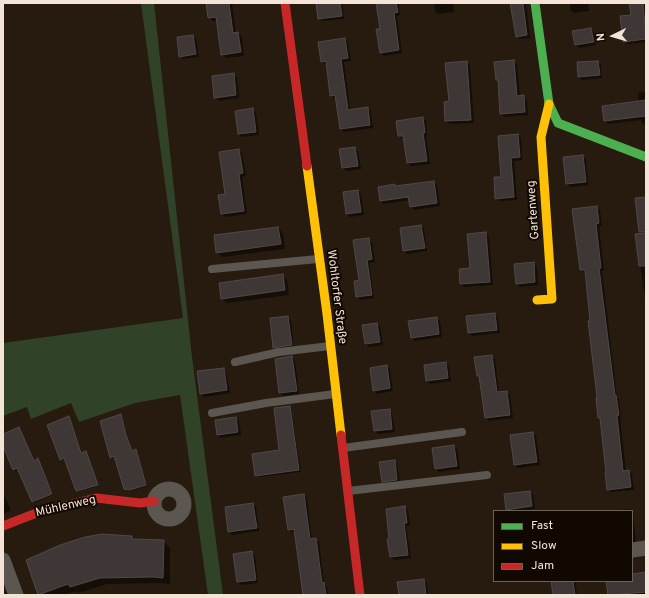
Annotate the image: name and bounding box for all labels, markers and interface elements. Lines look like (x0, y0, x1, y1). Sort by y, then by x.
north arrow (593, 16, 633, 56)
text: N (594, 32, 608, 42)
street label: Gartenweg (525, 180, 543, 240)
street label: Wohltorfer Straße (323, 249, 349, 345)
street label: Mühlenweg (34, 493, 98, 521)
legend (493, 510, 633, 582)
text: Fast (531, 518, 553, 534)
text: Slow (531, 538, 557, 554)
text: Jam (531, 558, 554, 574)

